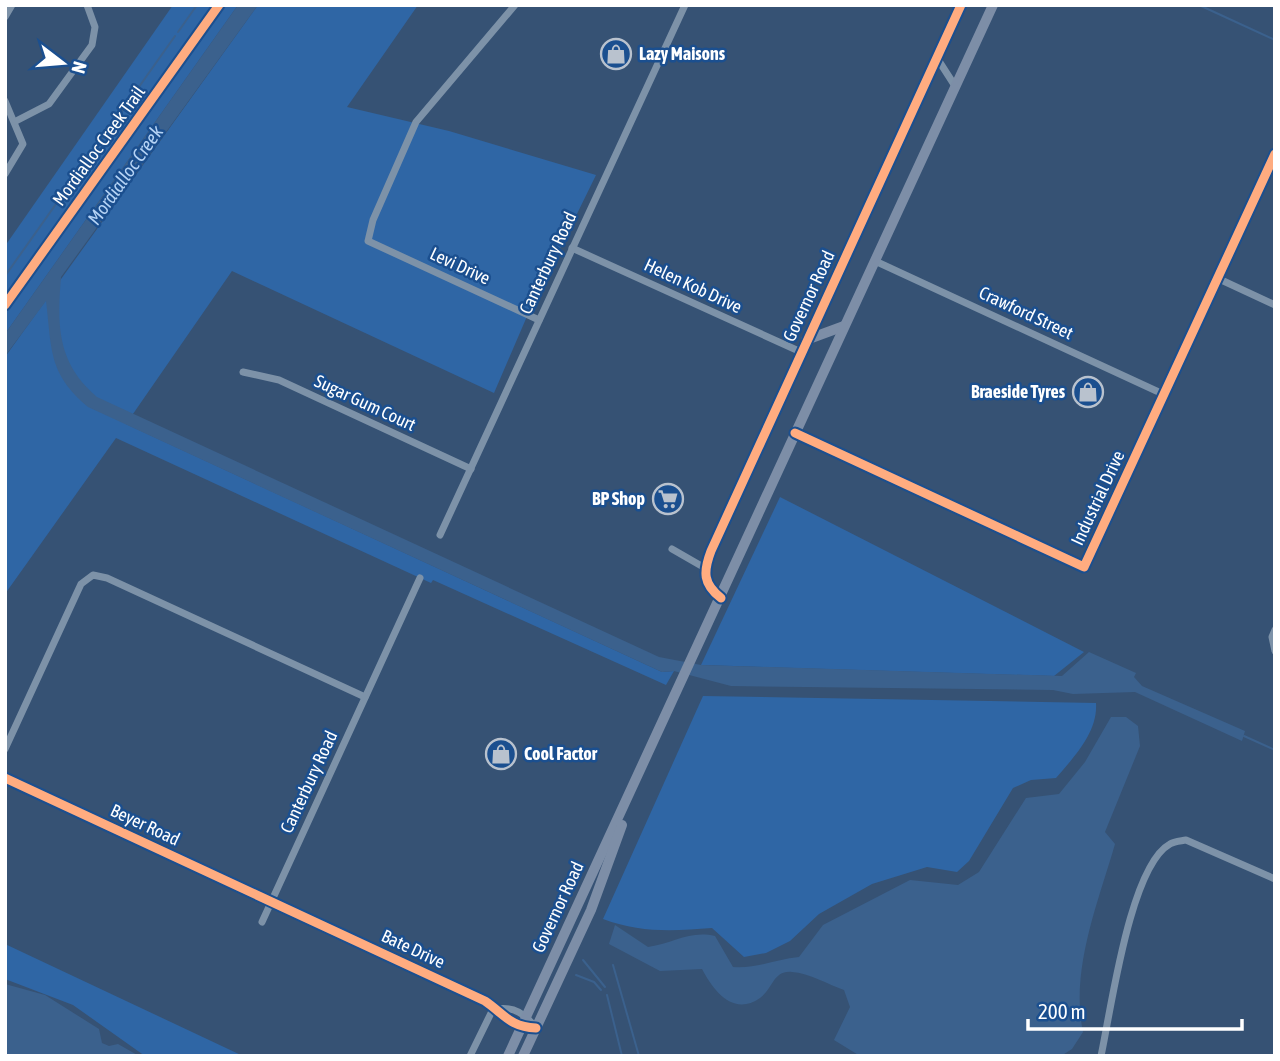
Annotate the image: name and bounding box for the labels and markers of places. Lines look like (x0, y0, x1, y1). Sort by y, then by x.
shop icon: Lazy Maisons (599, 37, 633, 71)
place label: Lazy Maisons (639, 43, 726, 64)
shop icon: Braeside Tyres (1071, 375, 1105, 409)
place label: Braeside Tyres (971, 381, 1066, 402)
supermarket icon: BP Shop (651, 482, 685, 516)
place label: BP Shop (592, 488, 645, 509)
shop icon: Cool Factor (484, 737, 518, 771)
place label: Cool Factor (524, 743, 598, 764)

